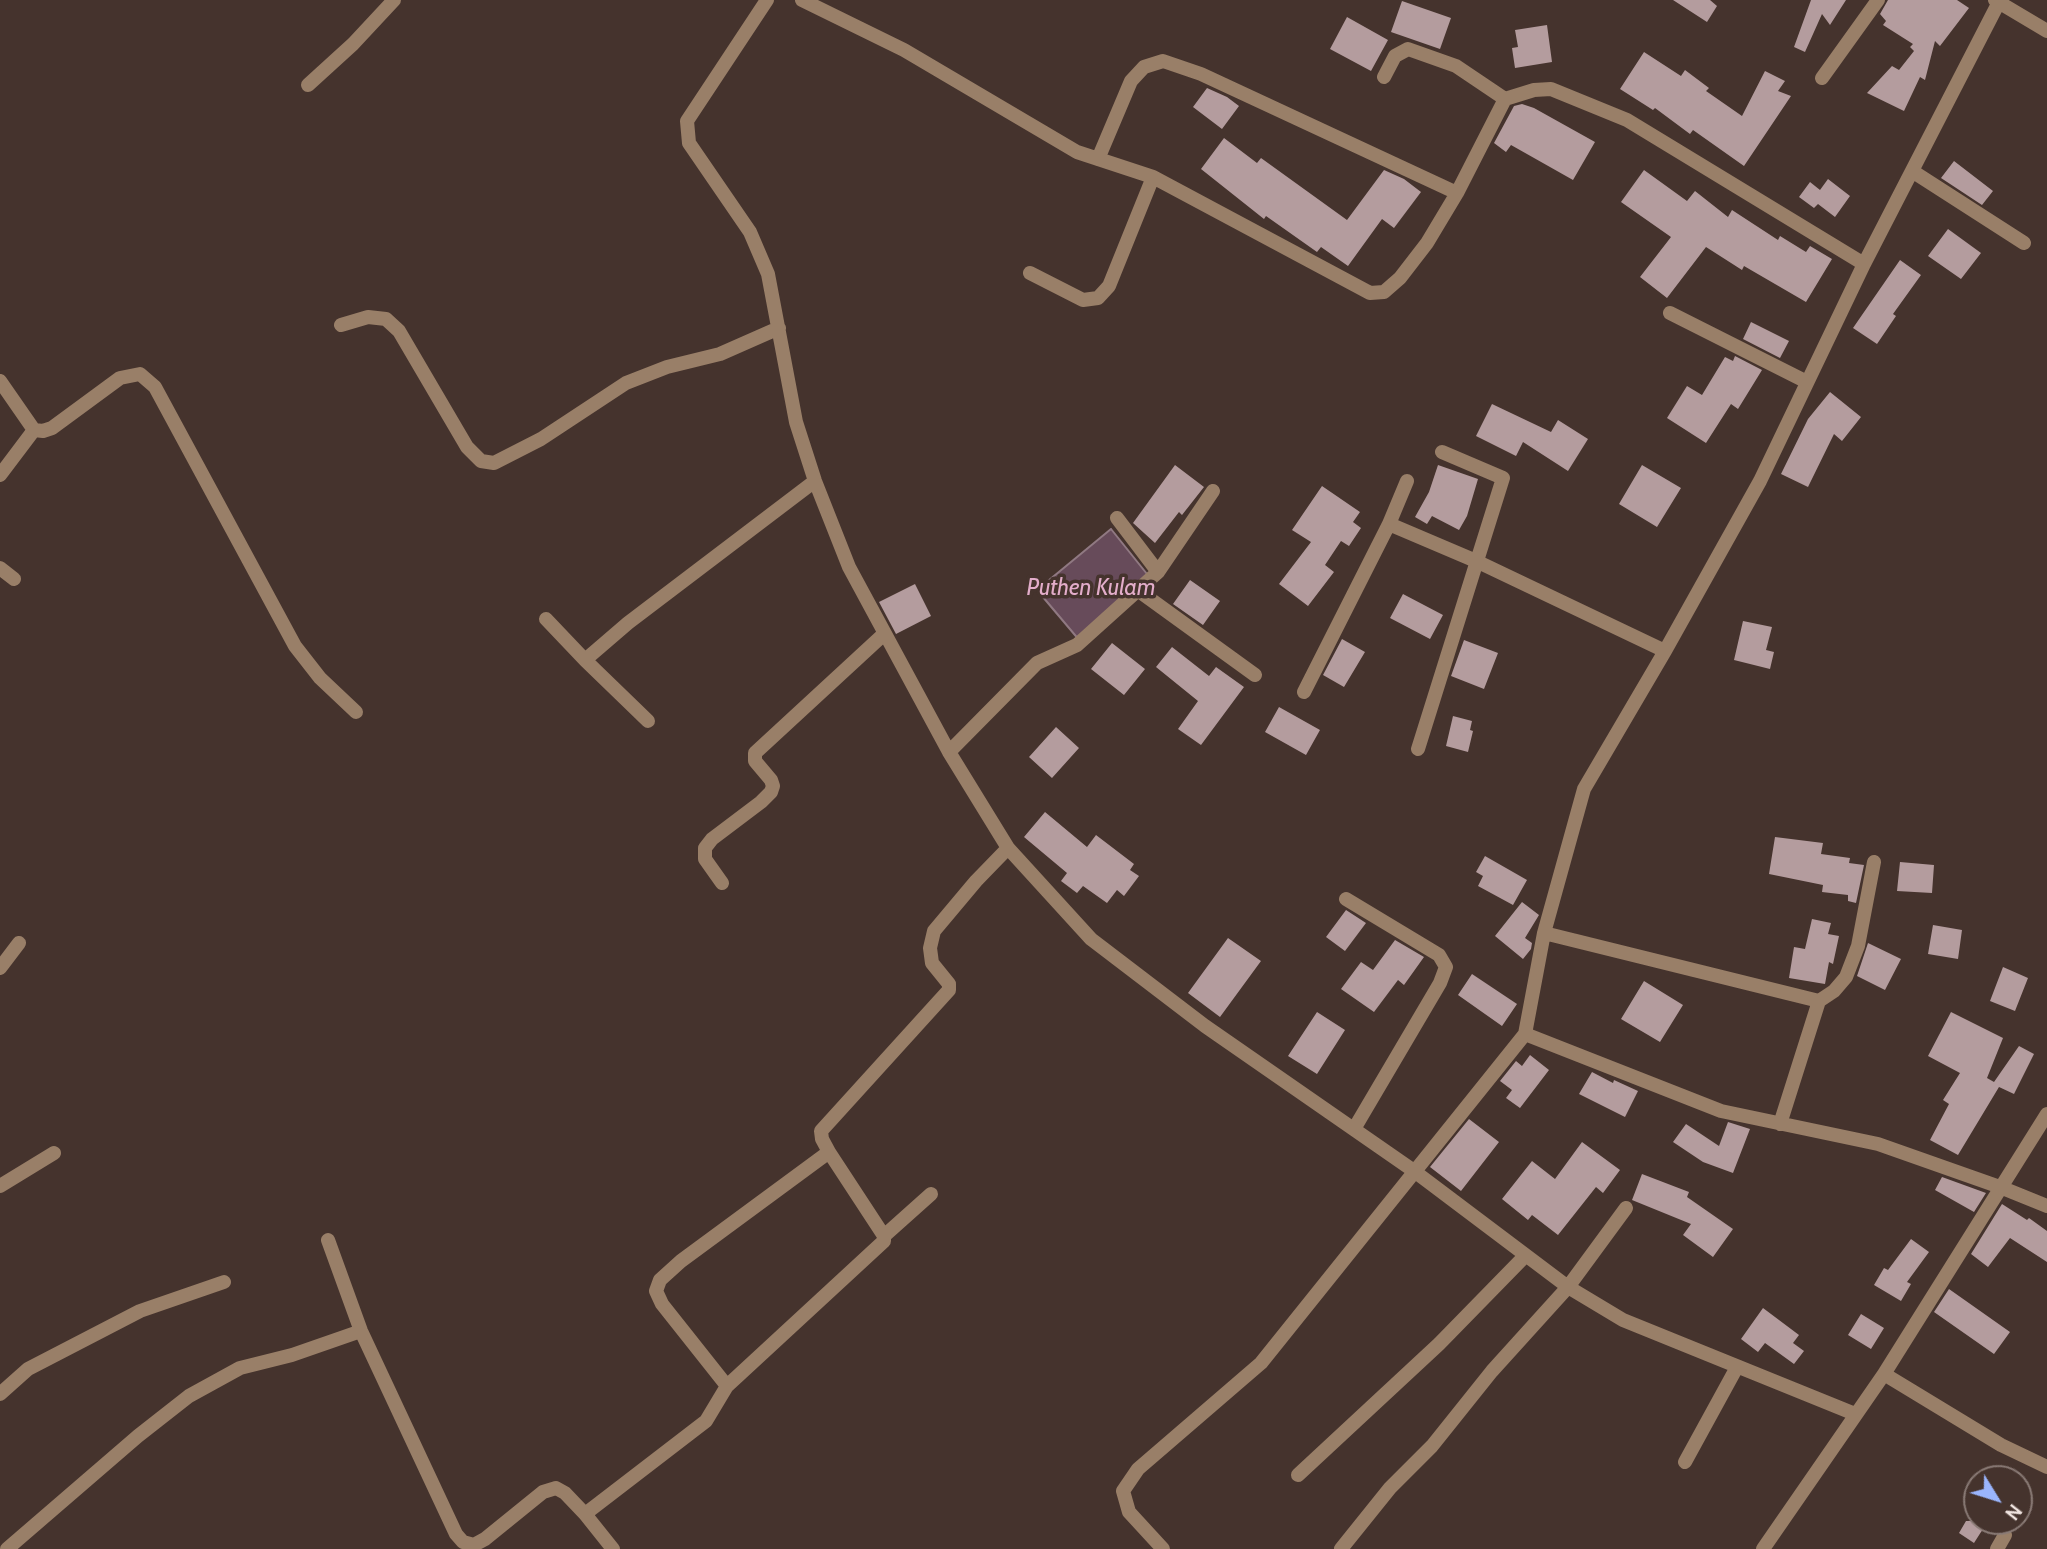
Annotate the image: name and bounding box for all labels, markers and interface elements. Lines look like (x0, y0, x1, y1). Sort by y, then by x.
water label: Puthen Kulam (1027, 574, 1155, 602)
north arrow (1963, 1465, 2033, 1535)
text: N (2000, 1500, 2027, 1524)

